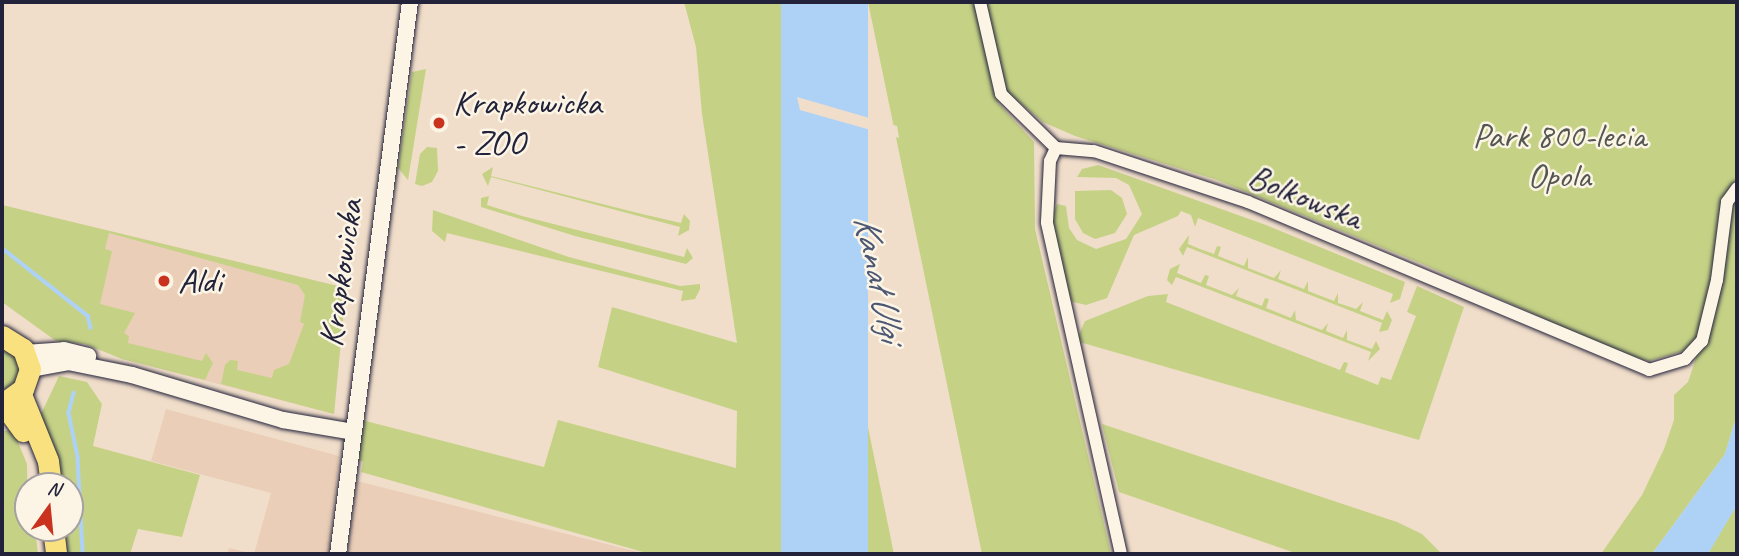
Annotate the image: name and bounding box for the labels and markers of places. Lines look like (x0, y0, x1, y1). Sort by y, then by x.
place label: Krapkowicka - ZOO (453, 82, 602, 164)
marker: Krapkowicka - ZOO (431, 115, 447, 131)
place label: Aldi (178, 260, 222, 302)
marker: Aldi (156, 273, 172, 289)

